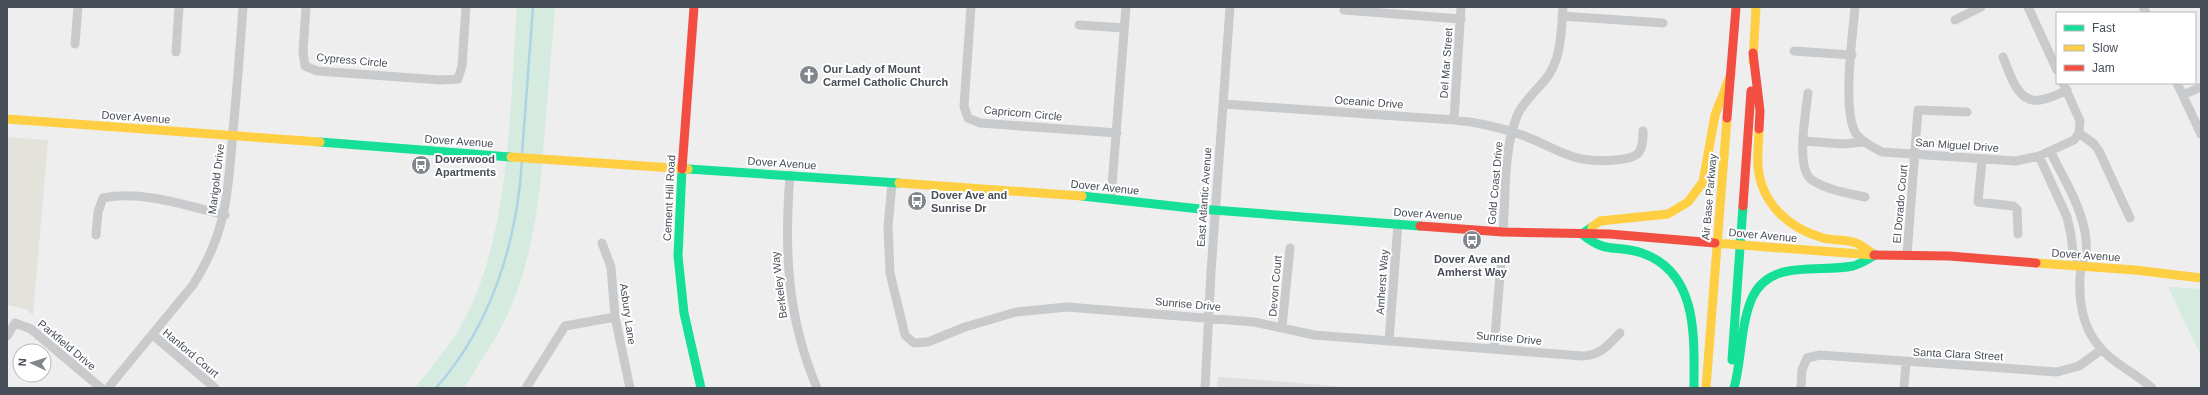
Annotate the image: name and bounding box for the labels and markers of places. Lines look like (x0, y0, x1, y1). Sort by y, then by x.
place label: Our Lady of Mount Carmel Catholic Church (823, 63, 949, 88)
church icon: Our Lady of Mount Carmel Catholic Church (798, 64, 820, 86)
place label: Doverwood Apartments (435, 153, 496, 178)
bus stop icon: Doverwood Apartments (410, 154, 432, 176)
place label: Dover Ave and Sunrise Dr (931, 189, 1007, 214)
bus stop icon: Dover Ave and Sunrise Dr (906, 190, 928, 212)
bus stop icon: Dover Ave and Amherst Way (1461, 229, 1483, 251)
place label: Dover Ave and Amherst Way (1434, 253, 1510, 278)

